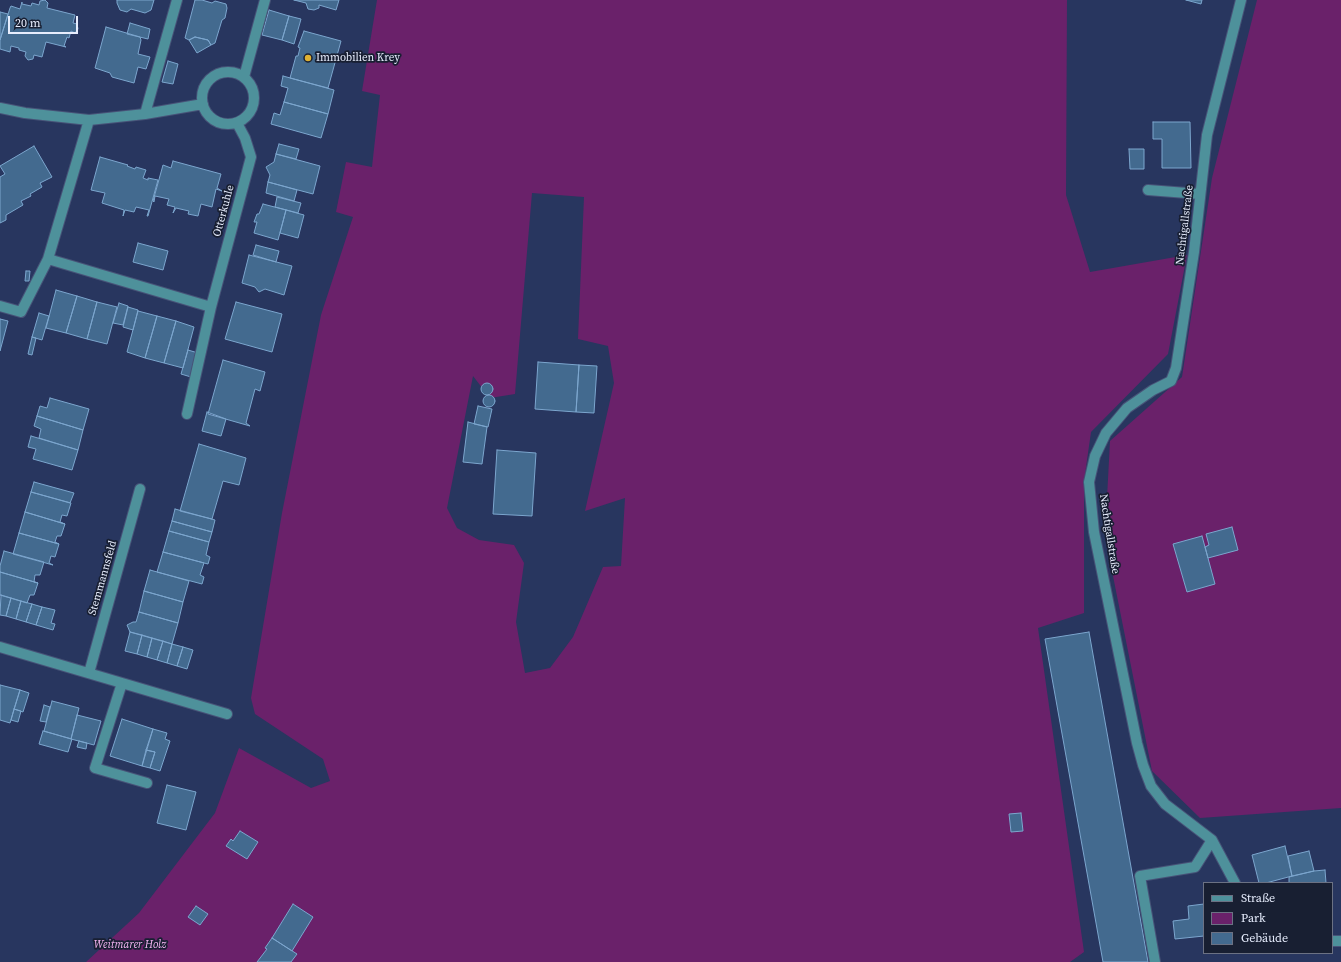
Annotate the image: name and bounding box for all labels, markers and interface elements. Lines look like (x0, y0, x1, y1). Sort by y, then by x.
scale bar (10, 8, 80, 34)
text: 20 m (15, 15, 41, 31)
place label: Immobilien Krey (316, 51, 400, 65)
marker: Immobilien Krey (303, 53, 313, 63)
street label: Otterkuhle (211, 184, 237, 238)
street label: Nachtigallstraße (1174, 184, 1196, 266)
street label: Nachtigallstraße (1096, 493, 1122, 575)
street label: Stemmannsfeld (86, 539, 120, 617)
legend (1203, 882, 1333, 954)
text: Straße (1241, 890, 1275, 906)
text: Park (1241, 910, 1266, 926)
text: Gebäude (1241, 930, 1288, 946)
park label: Weitmarer Holz (94, 938, 166, 952)

